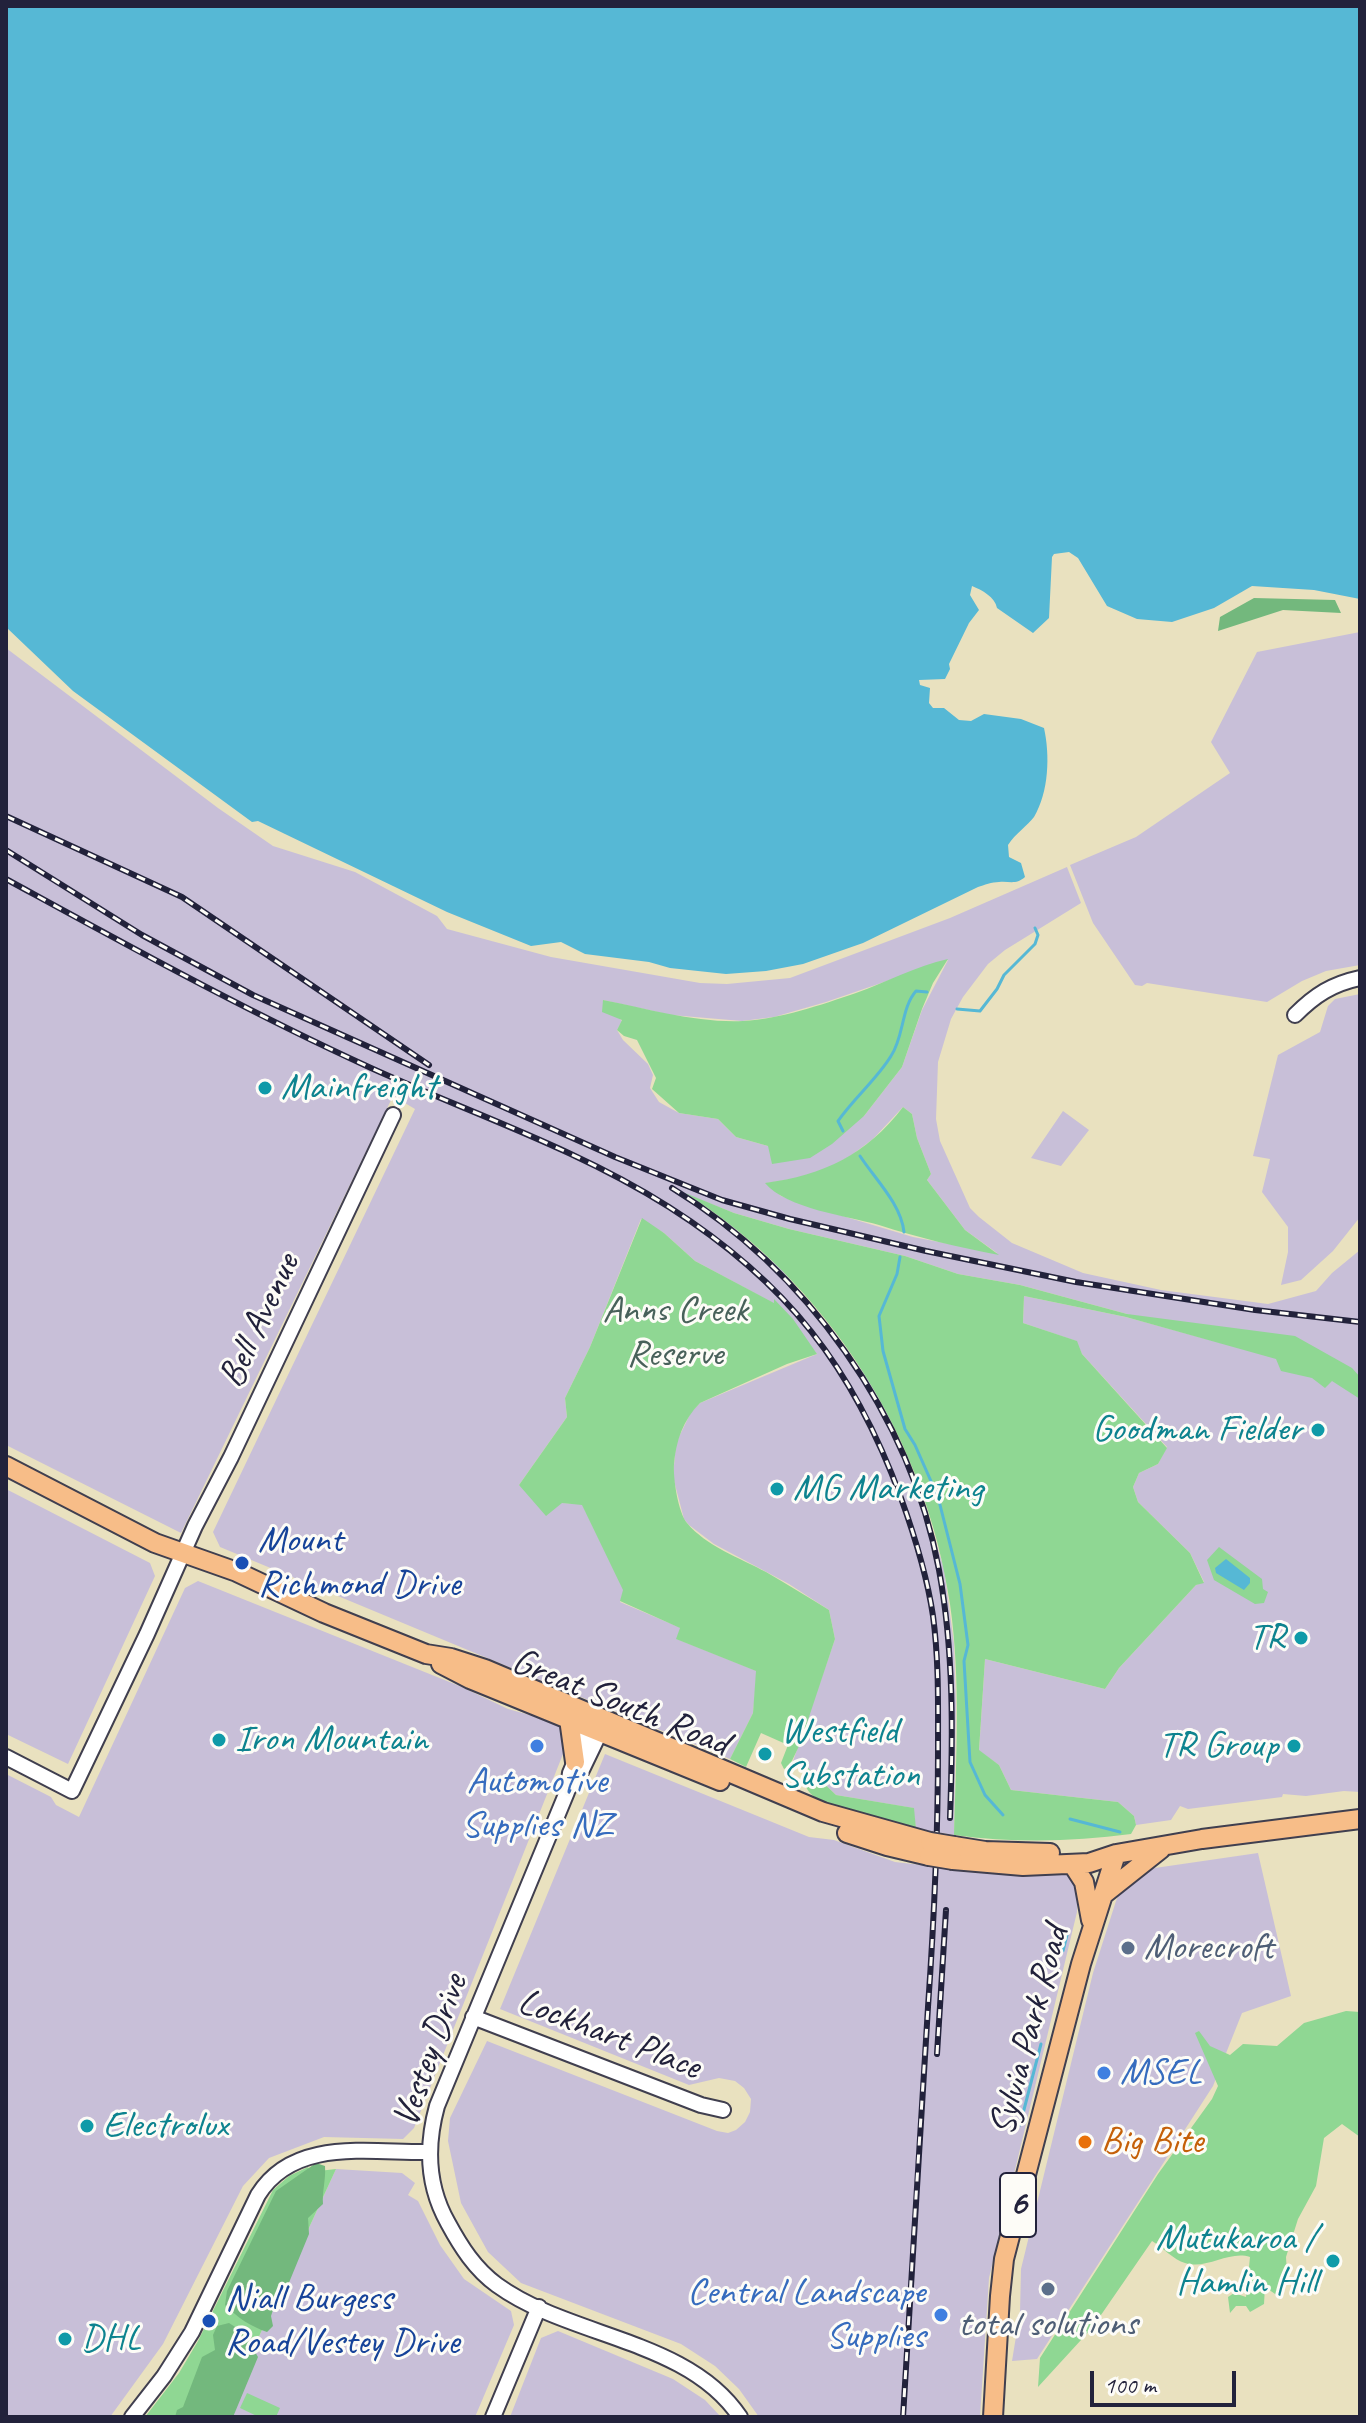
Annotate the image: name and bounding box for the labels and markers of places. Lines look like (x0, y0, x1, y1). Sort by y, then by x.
place label: Mainfreight (281, 1065, 437, 1111)
marker: Mainfreight (256, 1079, 274, 1097)
place label: Goodman Fielder (1092, 1407, 1302, 1453)
marker: Goodman Fielder (1309, 1421, 1327, 1439)
place label: MG Marketing (793, 1466, 983, 1512)
marker: MG Marketing (768, 1480, 786, 1498)
place label: Mount Richmond Drive (258, 1518, 460, 1608)
marker: Mount Richmond Drive (233, 1554, 251, 1572)
place label: TR (1249, 1615, 1285, 1661)
marker: TR (1292, 1629, 1310, 1647)
place label: Westfield Substation (781, 1709, 920, 1798)
place label: Iron Mountain (235, 1717, 428, 1763)
place label: TR Group (1158, 1723, 1278, 1769)
marker: Iron Mountain (210, 1731, 228, 1749)
marker: Automotive Supplies NZ (528, 1737, 546, 1755)
marker: TR Group (1285, 1737, 1303, 1755)
marker: Westfield Substation (756, 1745, 774, 1763)
place label: Automotive Supplies NZ (461, 1759, 613, 1848)
place label: Morecroft (1144, 1925, 1273, 1971)
marker: Morecroft (1119, 1939, 1137, 1957)
place label: MSEL (1120, 2050, 1201, 2096)
marker: MSEL (1095, 2064, 1113, 2082)
place label: Electrolux (103, 2103, 228, 2149)
marker: Electrolux (78, 2117, 96, 2135)
place label: Big Bite (1101, 2119, 1203, 2165)
marker: Big Bite (1076, 2133, 1094, 2151)
place label: Mutukaroa / Hamlin Hill (1156, 2216, 1317, 2306)
marker: Mutukaroa / Hamlin Hill (1324, 2252, 1342, 2270)
place label: Central Landscape Supplies (687, 2270, 925, 2360)
place label: Niall Burgess Road/Vestey Drive (225, 2276, 459, 2366)
marker: total solutions (1039, 2280, 1057, 2298)
place label: total solutions (958, 2302, 1138, 2348)
marker: Central Landscape Supplies (932, 2306, 950, 2324)
marker: Niall Burgess Road/Vestey Drive (200, 2312, 218, 2330)
place label: DHL (81, 2316, 141, 2362)
marker: DHL (56, 2330, 74, 2348)

